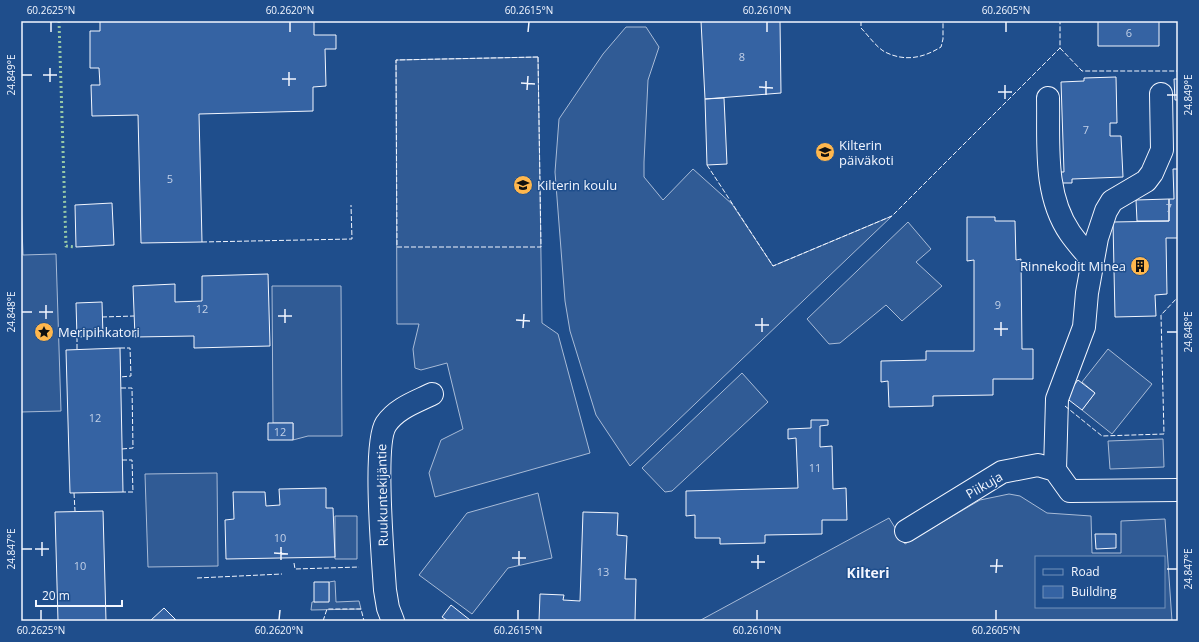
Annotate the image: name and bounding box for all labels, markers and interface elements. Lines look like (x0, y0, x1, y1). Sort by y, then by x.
text: 60.2625°N (27, 3, 75, 17)
text: 60.2620°N (266, 3, 314, 17)
text: 60.2615°N (505, 3, 553, 17)
text: 60.2610°N (743, 3, 791, 17)
text: 60.2605°N (982, 3, 1030, 17)
house number: 6 (1126, 25, 1132, 40)
house number: 8 (739, 49, 745, 64)
text: 24.849°E (4, 54, 18, 96)
text: 24.849°E (1181, 74, 1195, 116)
house number: 7 (1083, 122, 1089, 137)
place label: Kilterin päiväkoti (839, 136, 894, 169)
school or university icon: Kilterin päiväkoti (814, 141, 836, 163)
house number: 5 (167, 171, 173, 186)
school or university icon: Kilterin koulu (512, 174, 534, 196)
place label: Kilterin koulu (537, 176, 617, 194)
house number: 7 (1166, 200, 1172, 215)
building icon: Rinnekodit Minea (1129, 255, 1151, 277)
place label: Rinnekodit Minea (1020, 257, 1126, 275)
text: 24.848°E (4, 291, 18, 333)
house number: 9 (995, 297, 1001, 312)
house number: 12 (196, 301, 208, 316)
text: 24.848°E (1181, 311, 1195, 353)
place icon: Meripihkatori (33, 321, 55, 343)
place label: Meripihkatori (58, 323, 140, 341)
house number: 12 (89, 410, 101, 425)
house number: 12 (274, 424, 286, 439)
street label: Ruukuntekijäntie (372, 444, 392, 546)
house number: 11 (809, 460, 821, 475)
street label: Piikuja (962, 467, 1006, 503)
text: 24.847°E (4, 528, 18, 570)
house number: 10 (274, 530, 286, 545)
text: 24.847°E (1181, 548, 1195, 590)
legend (1035, 556, 1165, 608)
house number: 10 (74, 558, 86, 573)
district label: Kilteri (847, 563, 889, 582)
text: Road (1071, 563, 1100, 580)
house number: 13 (597, 564, 609, 579)
scale bar (36, 582, 122, 608)
text: Building (1071, 583, 1117, 600)
text: 20 m (42, 587, 70, 604)
text: 60.2625°N (17, 623, 65, 637)
text: 60.2620°N (255, 623, 303, 637)
text: 60.2615°N (494, 623, 542, 637)
text: 60.2610°N (733, 623, 781, 637)
text: 60.2605°N (972, 623, 1020, 637)

